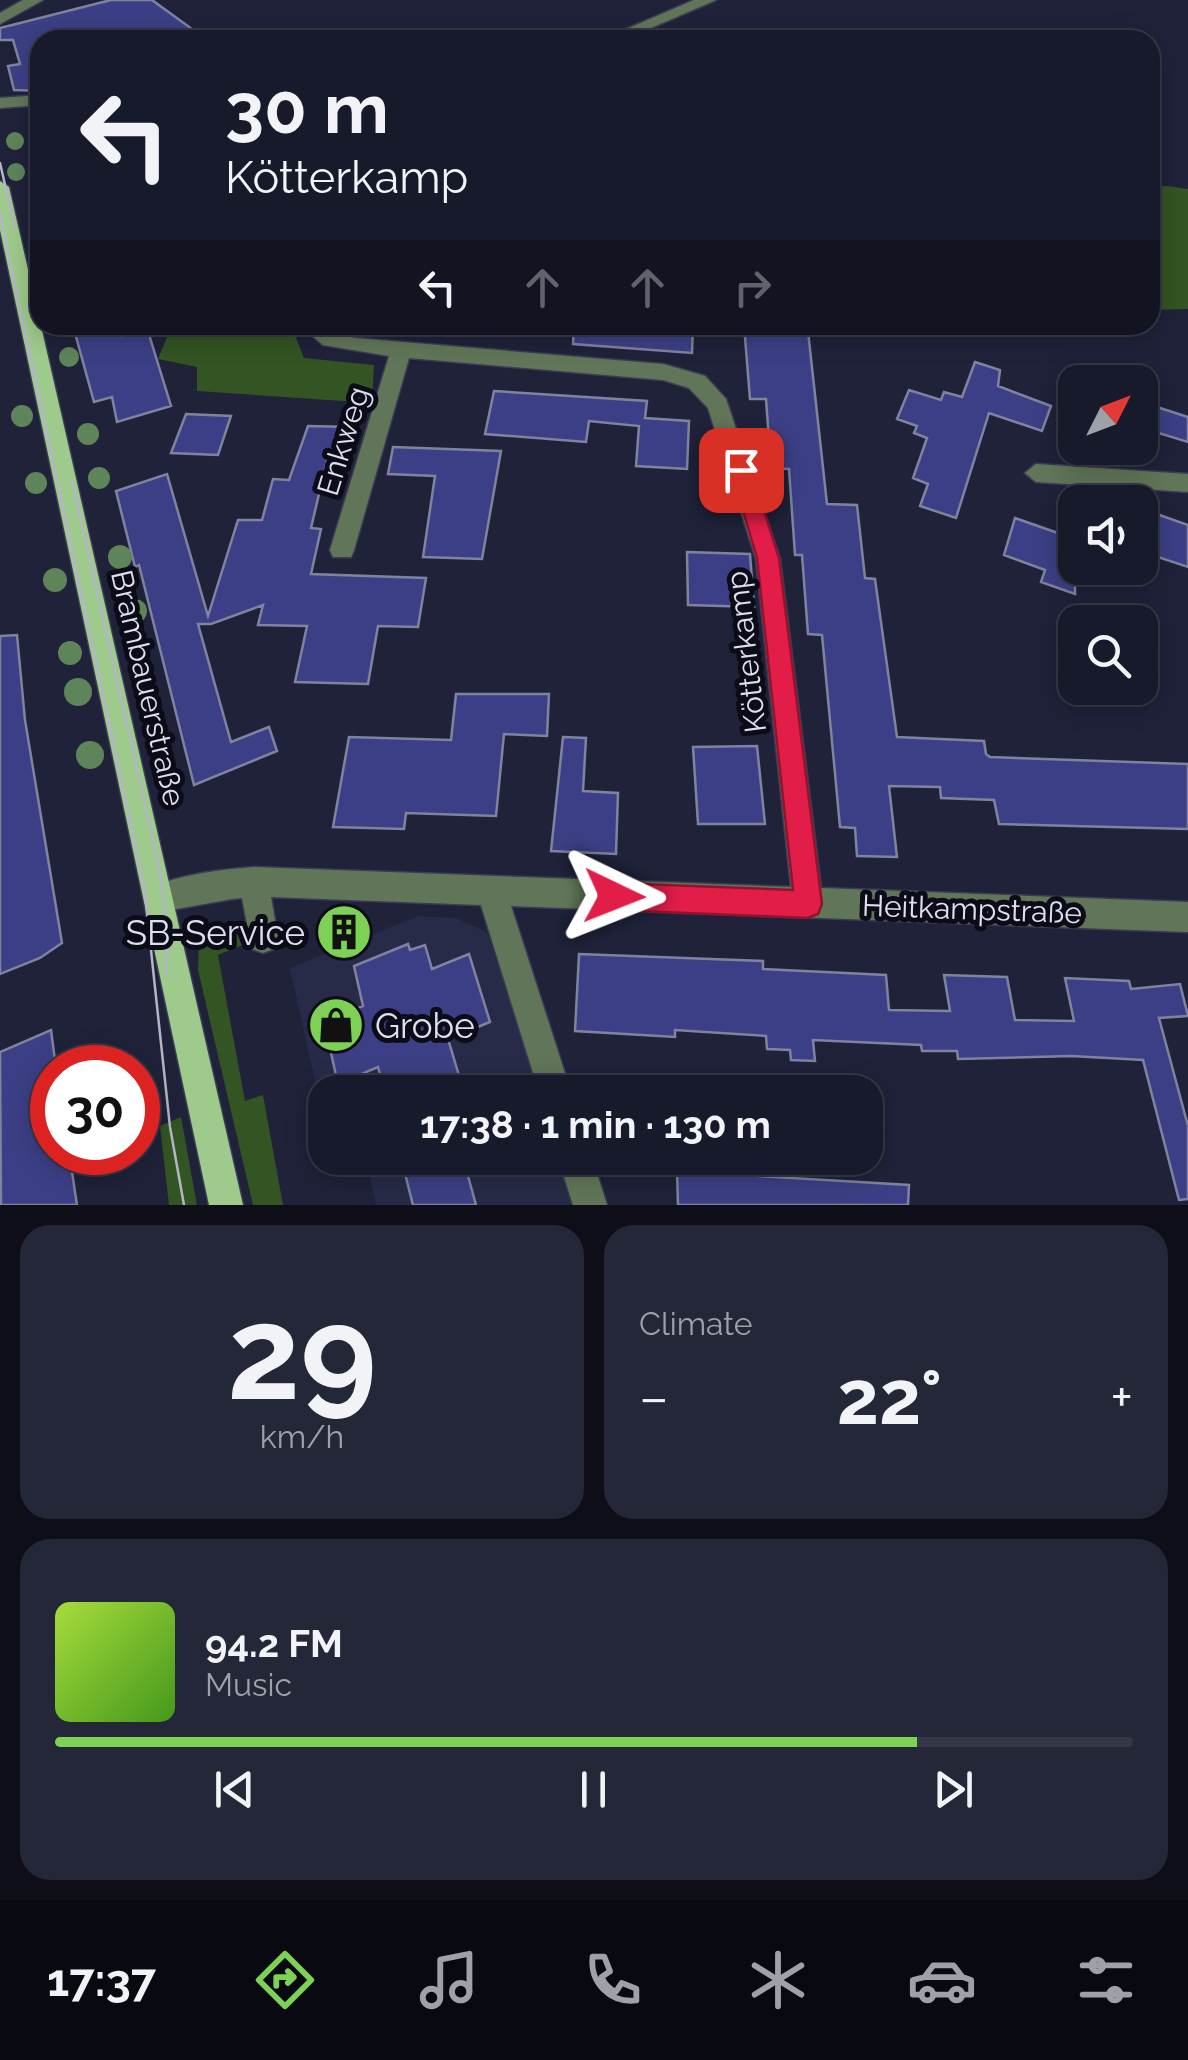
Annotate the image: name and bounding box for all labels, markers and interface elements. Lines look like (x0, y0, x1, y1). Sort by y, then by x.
text: 30 m (225, 67, 389, 149)
icon: left (60, 70, 190, 200)
text: Kötterkamp (225, 151, 468, 204)
icon: left (410, 260, 465, 315)
icon: ahead (515, 260, 570, 315)
icon: ahead (620, 260, 675, 315)
icon: right (725, 260, 780, 315)
north arrow (1058, 365, 1158, 465)
map controls (1058, 365, 1158, 705)
street label: Enkweg (310, 383, 376, 499)
pin (699, 428, 784, 513)
icon: arrive (714, 443, 769, 498)
button: sound (1058, 485, 1158, 585)
street label: Brambauerstraße (104, 567, 192, 809)
street label: Kötterkamp (719, 569, 773, 735)
button: search (1058, 605, 1158, 705)
position arrow (562, 844, 666, 948)
street label: Heitkampstraße (862, 888, 1082, 930)
building icon: SB-Service (314, 902, 374, 962)
place label: SB-Service (126, 912, 305, 953)
shop icon: Grobe (306, 995, 366, 1055)
place label: Grobe (375, 1005, 475, 1046)
speed limit sign: 30 (30, 1045, 160, 1175)
text: 17:38 · 1 min · 130 m (420, 1102, 771, 1147)
text: 29 (227, 1277, 377, 1429)
text: Climate (639, 1305, 753, 1342)
text: 22° (837, 1353, 942, 1442)
text: − (639, 1365, 669, 1430)
text: + (1110, 1365, 1133, 1430)
text: km/h (260, 1418, 344, 1455)
text: 94.2 FM (205, 1621, 343, 1666)
text: Music (205, 1666, 292, 1703)
icon: previous (207, 1762, 262, 1817)
icon: pause (566, 1762, 621, 1817)
icon: next (926, 1762, 981, 1817)
icon: directions (250, 1945, 320, 2015)
icon: music (414, 1945, 484, 2015)
icon: phone (578, 1945, 648, 2015)
icon: climate (743, 1945, 813, 2015)
icon: car (907, 1945, 977, 2015)
icon: filters (1071, 1945, 1141, 2015)
text: 17:37 (47, 1954, 156, 2007)

